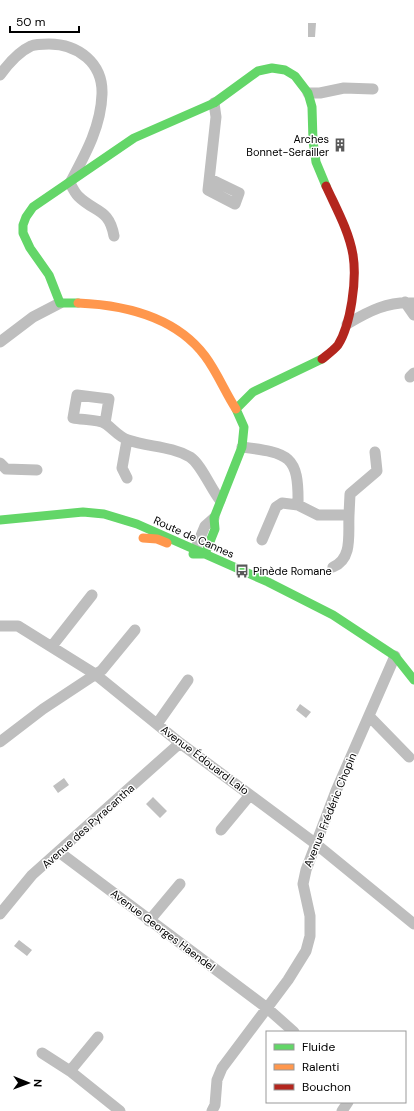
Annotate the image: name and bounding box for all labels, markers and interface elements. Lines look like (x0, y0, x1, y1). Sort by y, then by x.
scale bar (10, 8, 79, 34)
text: 50 m (16, 14, 45, 30)
place label: Arches Bonnet-Serailler (246, 132, 329, 159)
building icon: Arches Bonnet-Serailler (332, 137, 348, 153)
street label: Route de Cannes (152, 513, 236, 561)
bus stop icon: Pinède Romane (234, 563, 250, 579)
place label: Pinède Romane (253, 564, 332, 578)
street label: Avenue Édouard Lalo (158, 722, 252, 798)
street label: Avenue Frédéric Chopin (301, 751, 359, 869)
street label: Avenue des Pyracantha (39, 781, 137, 871)
street label: Avenue Georges Haendel (108, 886, 218, 974)
legend (266, 1031, 406, 1103)
text: Fluide (302, 1039, 335, 1055)
text: Ralenti (302, 1059, 340, 1075)
north arrow (8, 1063, 48, 1103)
text: N (31, 1079, 45, 1087)
text: Bouchon (302, 1079, 351, 1095)

